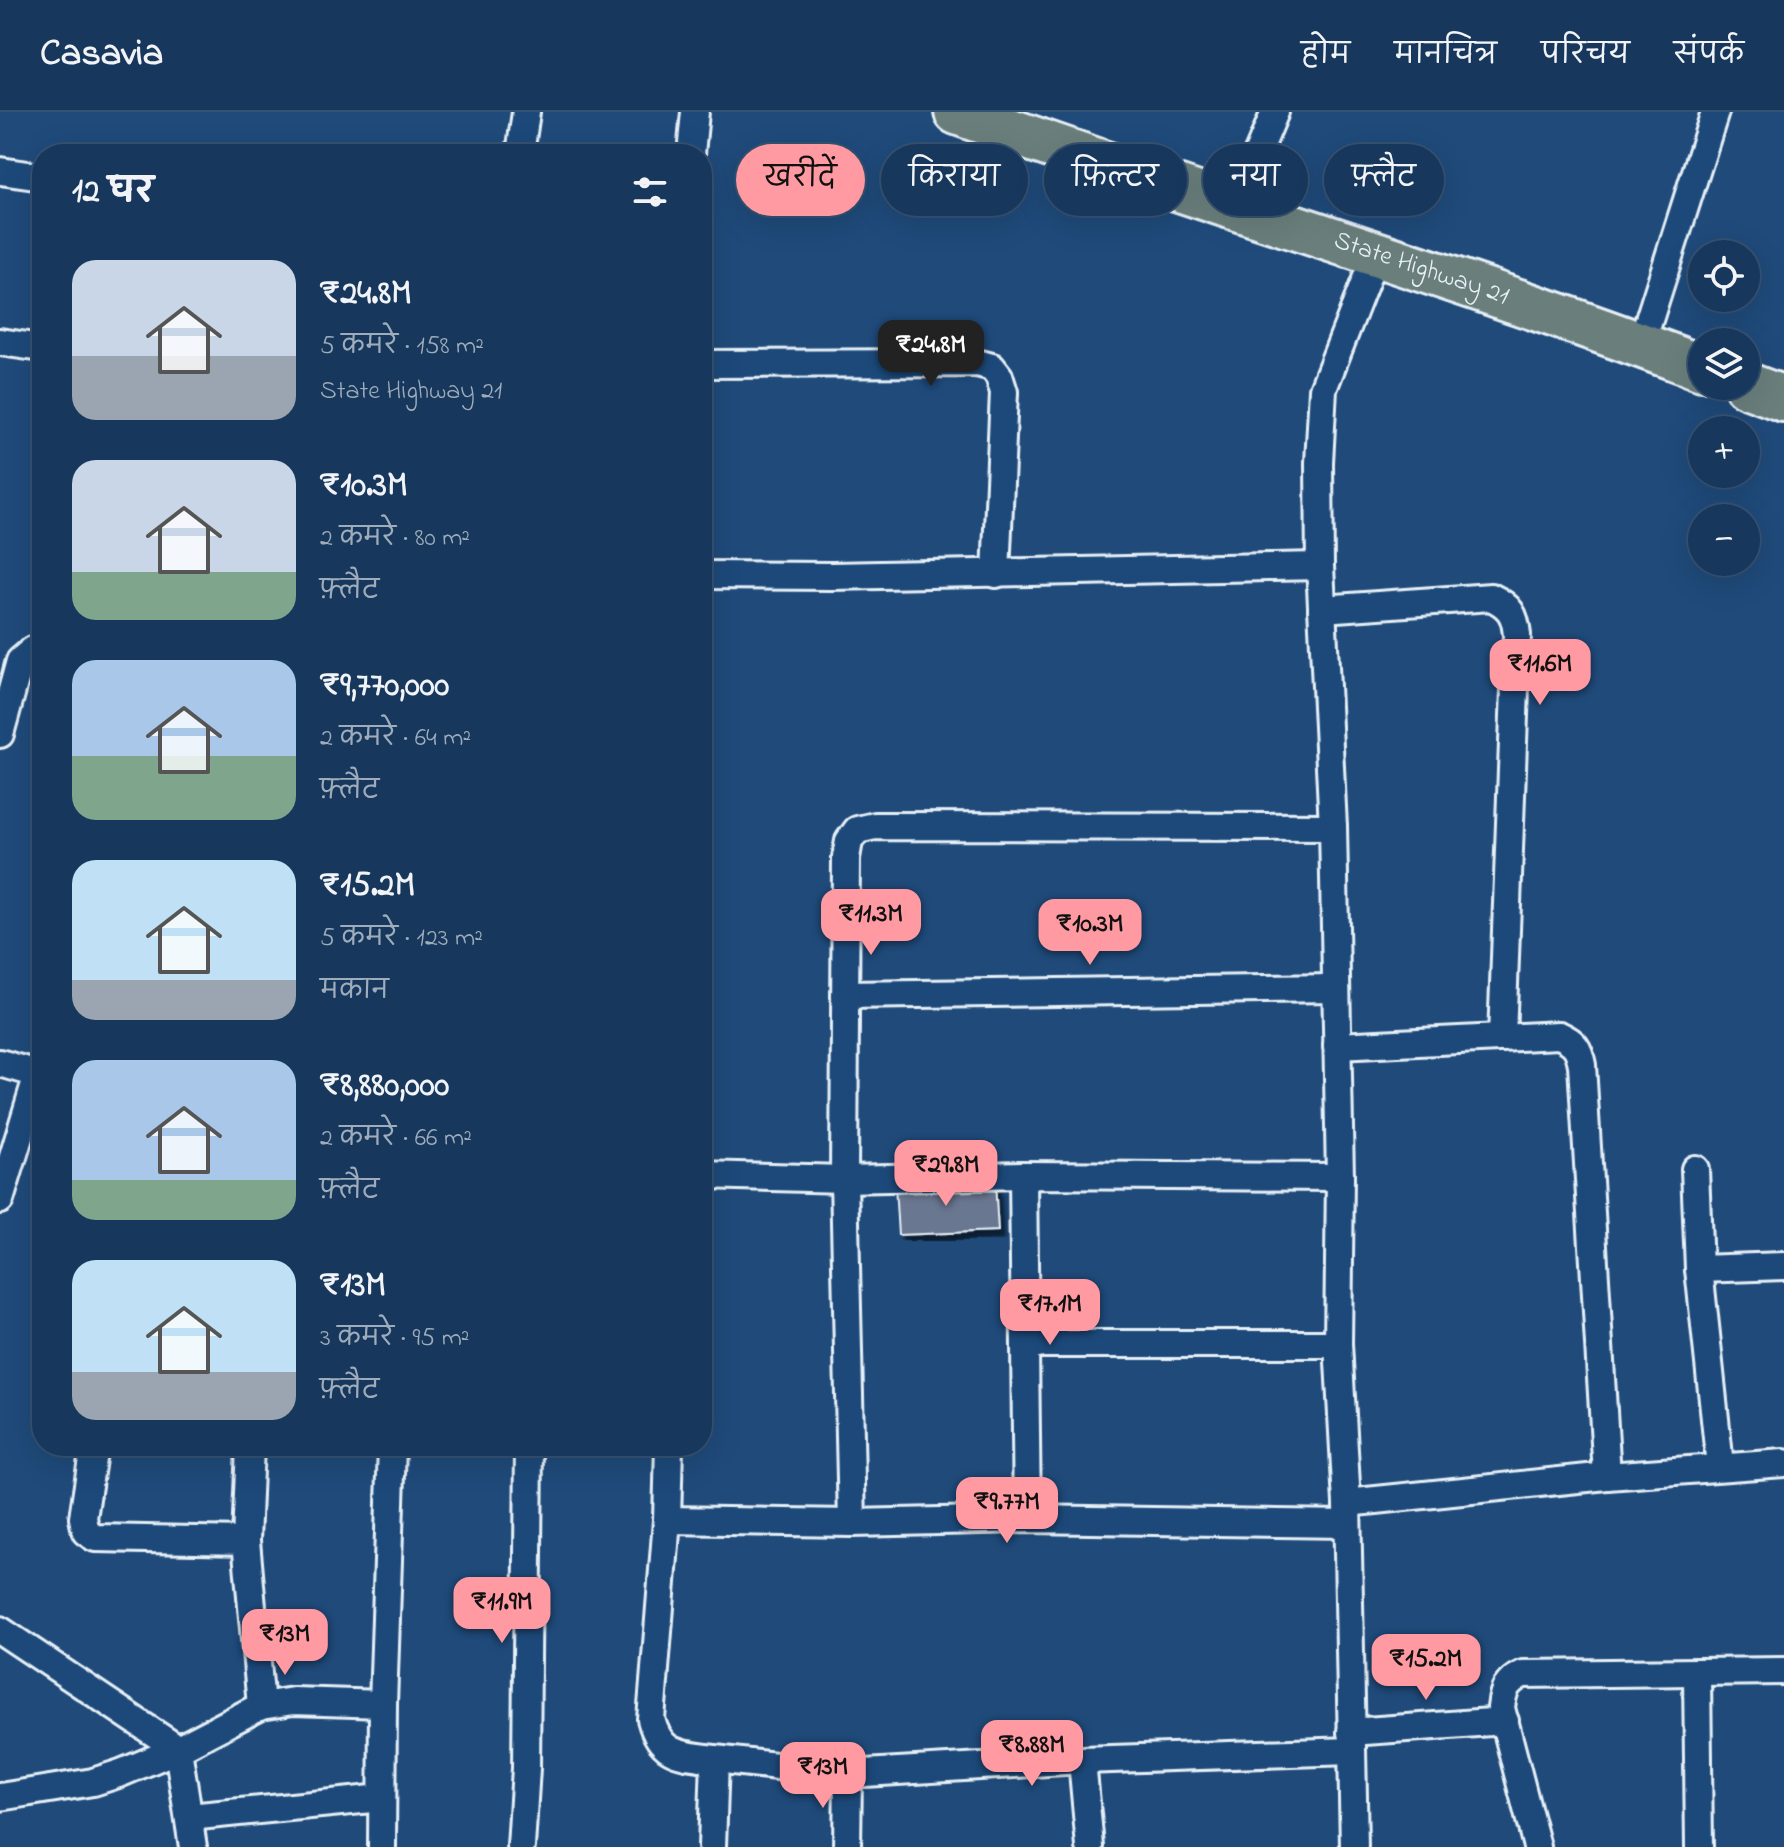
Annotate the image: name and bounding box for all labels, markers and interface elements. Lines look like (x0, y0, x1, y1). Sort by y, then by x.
text: Casavia (40, 27, 163, 83)
text: होम (1301, 36, 1350, 77)
text: मानचित्र (1394, 36, 1497, 77)
text: परिचय (1541, 36, 1630, 77)
text: संपर्क (1674, 36, 1744, 77)
chip: खरीदें (736, 144, 865, 216)
chip: किराया (881, 144, 1028, 216)
chip: फ़िल्टर (1044, 144, 1187, 216)
chip: नया (1203, 144, 1308, 216)
chip: फ़्लैट (1324, 144, 1444, 216)
text: 12 घर (72, 168, 153, 218)
icon: filters (628, 170, 672, 214)
street label: State Highway 21 (1329, 222, 1514, 316)
map controls (1688, 240, 1760, 576)
button: locate (1688, 240, 1760, 312)
text: ₹24.8M (320, 270, 412, 320)
icon: home (136, 292, 232, 388)
pin: ₹24.8M (866, 320, 996, 388)
text: ₹24.8M (896, 327, 966, 365)
text: 5 कमरे · 158 m² (320, 328, 484, 366)
button: layers (1688, 328, 1760, 400)
text: State Highway 21 (320, 373, 502, 411)
button: + (1688, 416, 1760, 488)
text: ₹10.3M (320, 462, 408, 512)
icon: home (136, 492, 232, 588)
button: − (1688, 504, 1760, 576)
text: 2 कमरे · 80 m² (320, 520, 470, 558)
text: फ़्लैट (320, 573, 379, 611)
pin: ₹11.6M (1475, 639, 1605, 707)
text: ₹11.6M (1508, 646, 1572, 684)
text: ₹9,770,000 (320, 662, 449, 712)
icon: home (136, 692, 232, 788)
text: 2 कमरे · 64 m² (320, 720, 471, 758)
text: फ़्लैट (320, 773, 379, 811)
text: ₹15.2M (320, 862, 415, 912)
pin: ₹11.3M (806, 889, 936, 957)
icon: home (136, 892, 232, 988)
text: ₹11.3M (839, 896, 903, 934)
pin: ₹10.3M (1025, 899, 1155, 967)
text: ₹10.3M (1057, 906, 1123, 944)
text: 5 कमरे · 123 m² (320, 920, 483, 958)
text: मकान (320, 973, 389, 1011)
text: ₹8,880,000 (320, 1062, 449, 1112)
icon: home (136, 1092, 232, 1188)
text: 2 कमरे · 66 m² (320, 1120, 472, 1158)
pin: ₹29.8M (881, 1140, 1011, 1208)
text: ₹29.8M (912, 1147, 980, 1185)
text: फ़्लैट (320, 1173, 379, 1211)
text: ₹13M (320, 1262, 386, 1312)
pin: ₹17.1M (985, 1279, 1115, 1347)
text: ₹17.1M (1018, 1286, 1082, 1324)
icon: home (136, 1292, 232, 1388)
text: 3 कमरे · 95 m² (320, 1320, 470, 1358)
text: फ़्लैट (320, 1373, 379, 1411)
pin: ₹9.77M (942, 1477, 1072, 1545)
text: ₹9.77M (974, 1484, 1040, 1522)
pin: ₹11.9M (437, 1577, 567, 1645)
text: ₹11.9M (471, 1584, 533, 1622)
pin: ₹13M (238, 1609, 332, 1677)
text: ₹13M (260, 1616, 310, 1654)
pin: ₹15.2M (1361, 1634, 1491, 1702)
text: ₹15.2M (1390, 1641, 1462, 1679)
pin: ₹8.88M (967, 1720, 1097, 1788)
text: ₹8.88M (999, 1727, 1065, 1765)
pin: ₹13M (776, 1742, 870, 1810)
text: ₹13M (798, 1749, 848, 1787)

